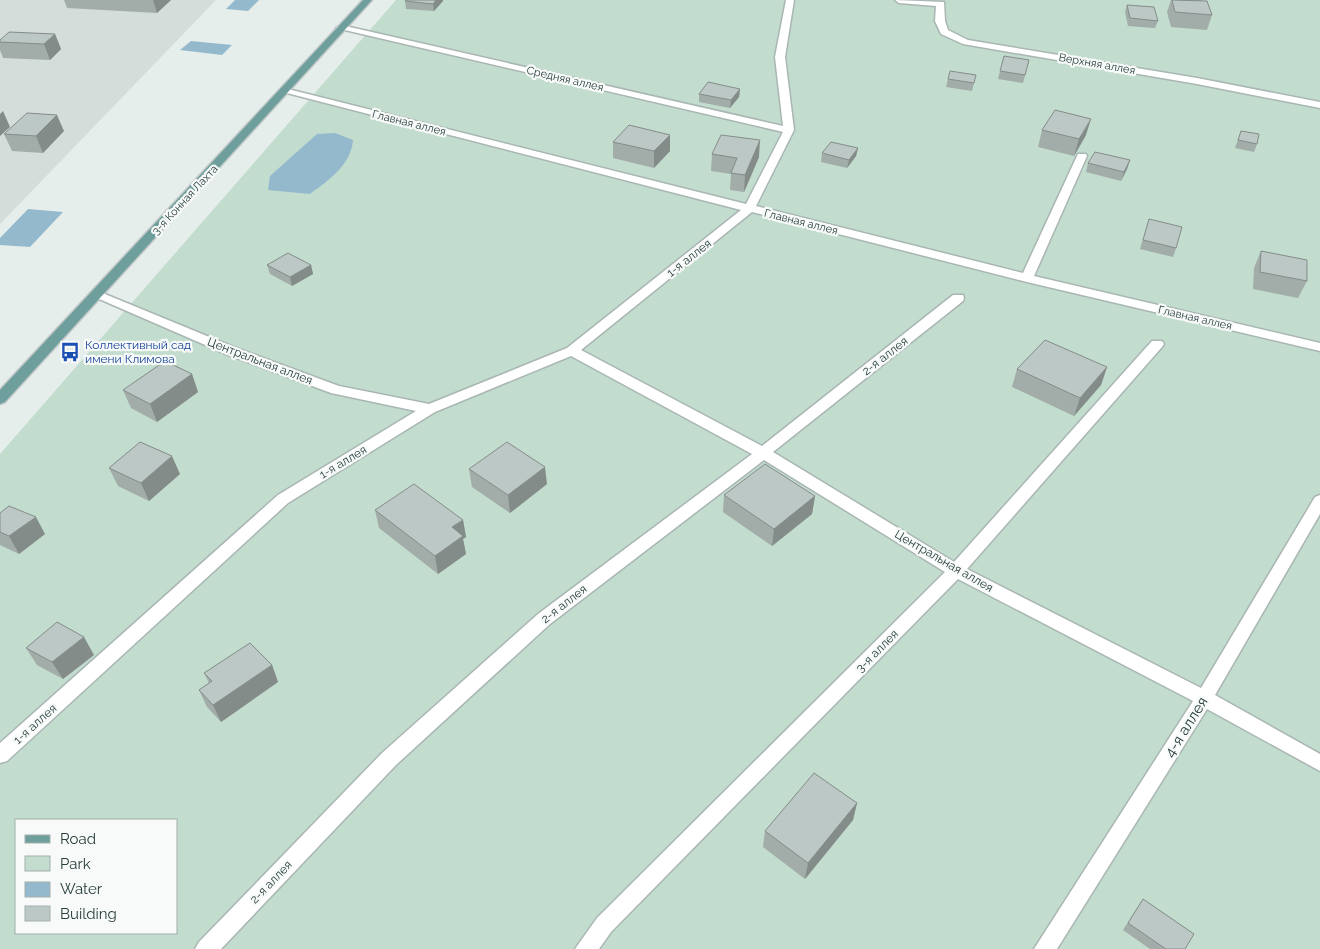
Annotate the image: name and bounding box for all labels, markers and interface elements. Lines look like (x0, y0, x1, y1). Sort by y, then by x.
street label: Верхняя аллея (1058, 51, 1136, 77)
street label: Средняя аллея (525, 64, 605, 94)
street label: Главная аллея (371, 108, 447, 138)
street label: 3-я Конная Лахта (149, 163, 221, 237)
street label: Главная аллея (763, 207, 839, 237)
street label: 1-я аллея (664, 236, 714, 280)
street label: Главная аллея (1157, 303, 1233, 333)
street label: Центральная аллея (205, 334, 315, 388)
street label: 2-я аллея (859, 334, 911, 378)
place label: Коллективный сад имени Климова (85, 338, 191, 366)
bus stop icon: Коллективный сад имени Климова (59, 341, 81, 363)
street label: 1-я аллея (317, 442, 369, 482)
street label: Центральная аллея (892, 527, 996, 595)
street label: 2-я аллея (538, 582, 590, 626)
street label: 3-я аллея (853, 627, 901, 675)
street label: 4-я аллея (1160, 693, 1212, 761)
street label: 1-я аллея (11, 701, 59, 747)
legend (15, 819, 178, 934)
text: Road (60, 830, 96, 848)
text: Park (60, 855, 91, 873)
street label: 2-я аллея (247, 858, 295, 906)
text: Water (60, 880, 103, 898)
text: Building (60, 905, 117, 923)

